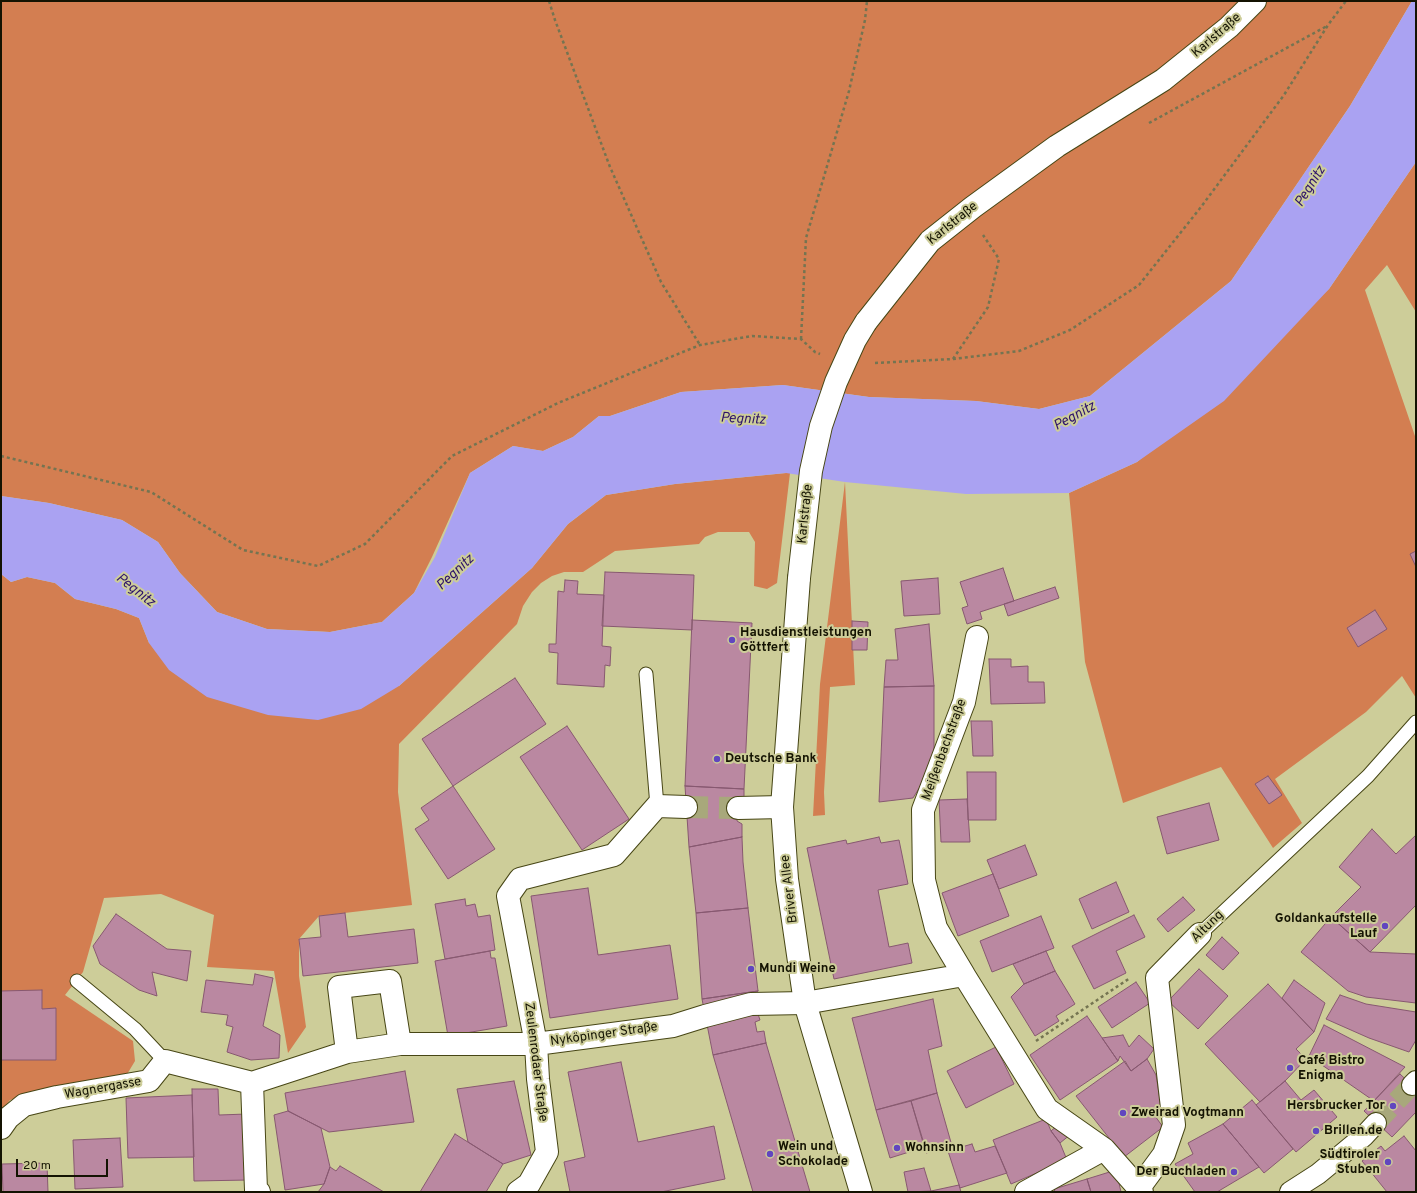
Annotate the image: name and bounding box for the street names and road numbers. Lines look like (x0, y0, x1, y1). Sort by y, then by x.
street label: Karlstraße (1189, 10, 1245, 62)
street label: Karlstraße (925, 199, 981, 249)
street label: Karlstraße (795, 483, 817, 545)
street label: Meißenbachstraße (919, 697, 971, 803)
street label: Briver Allee (778, 854, 802, 924)
street label: Altung (1189, 908, 1227, 946)
street label: Zeulenrodaer Straße (520, 1001, 550, 1123)
street label: Nyköpinger Straße (549, 1020, 659, 1050)
street label: Wagnergasse (63, 1075, 143, 1103)

